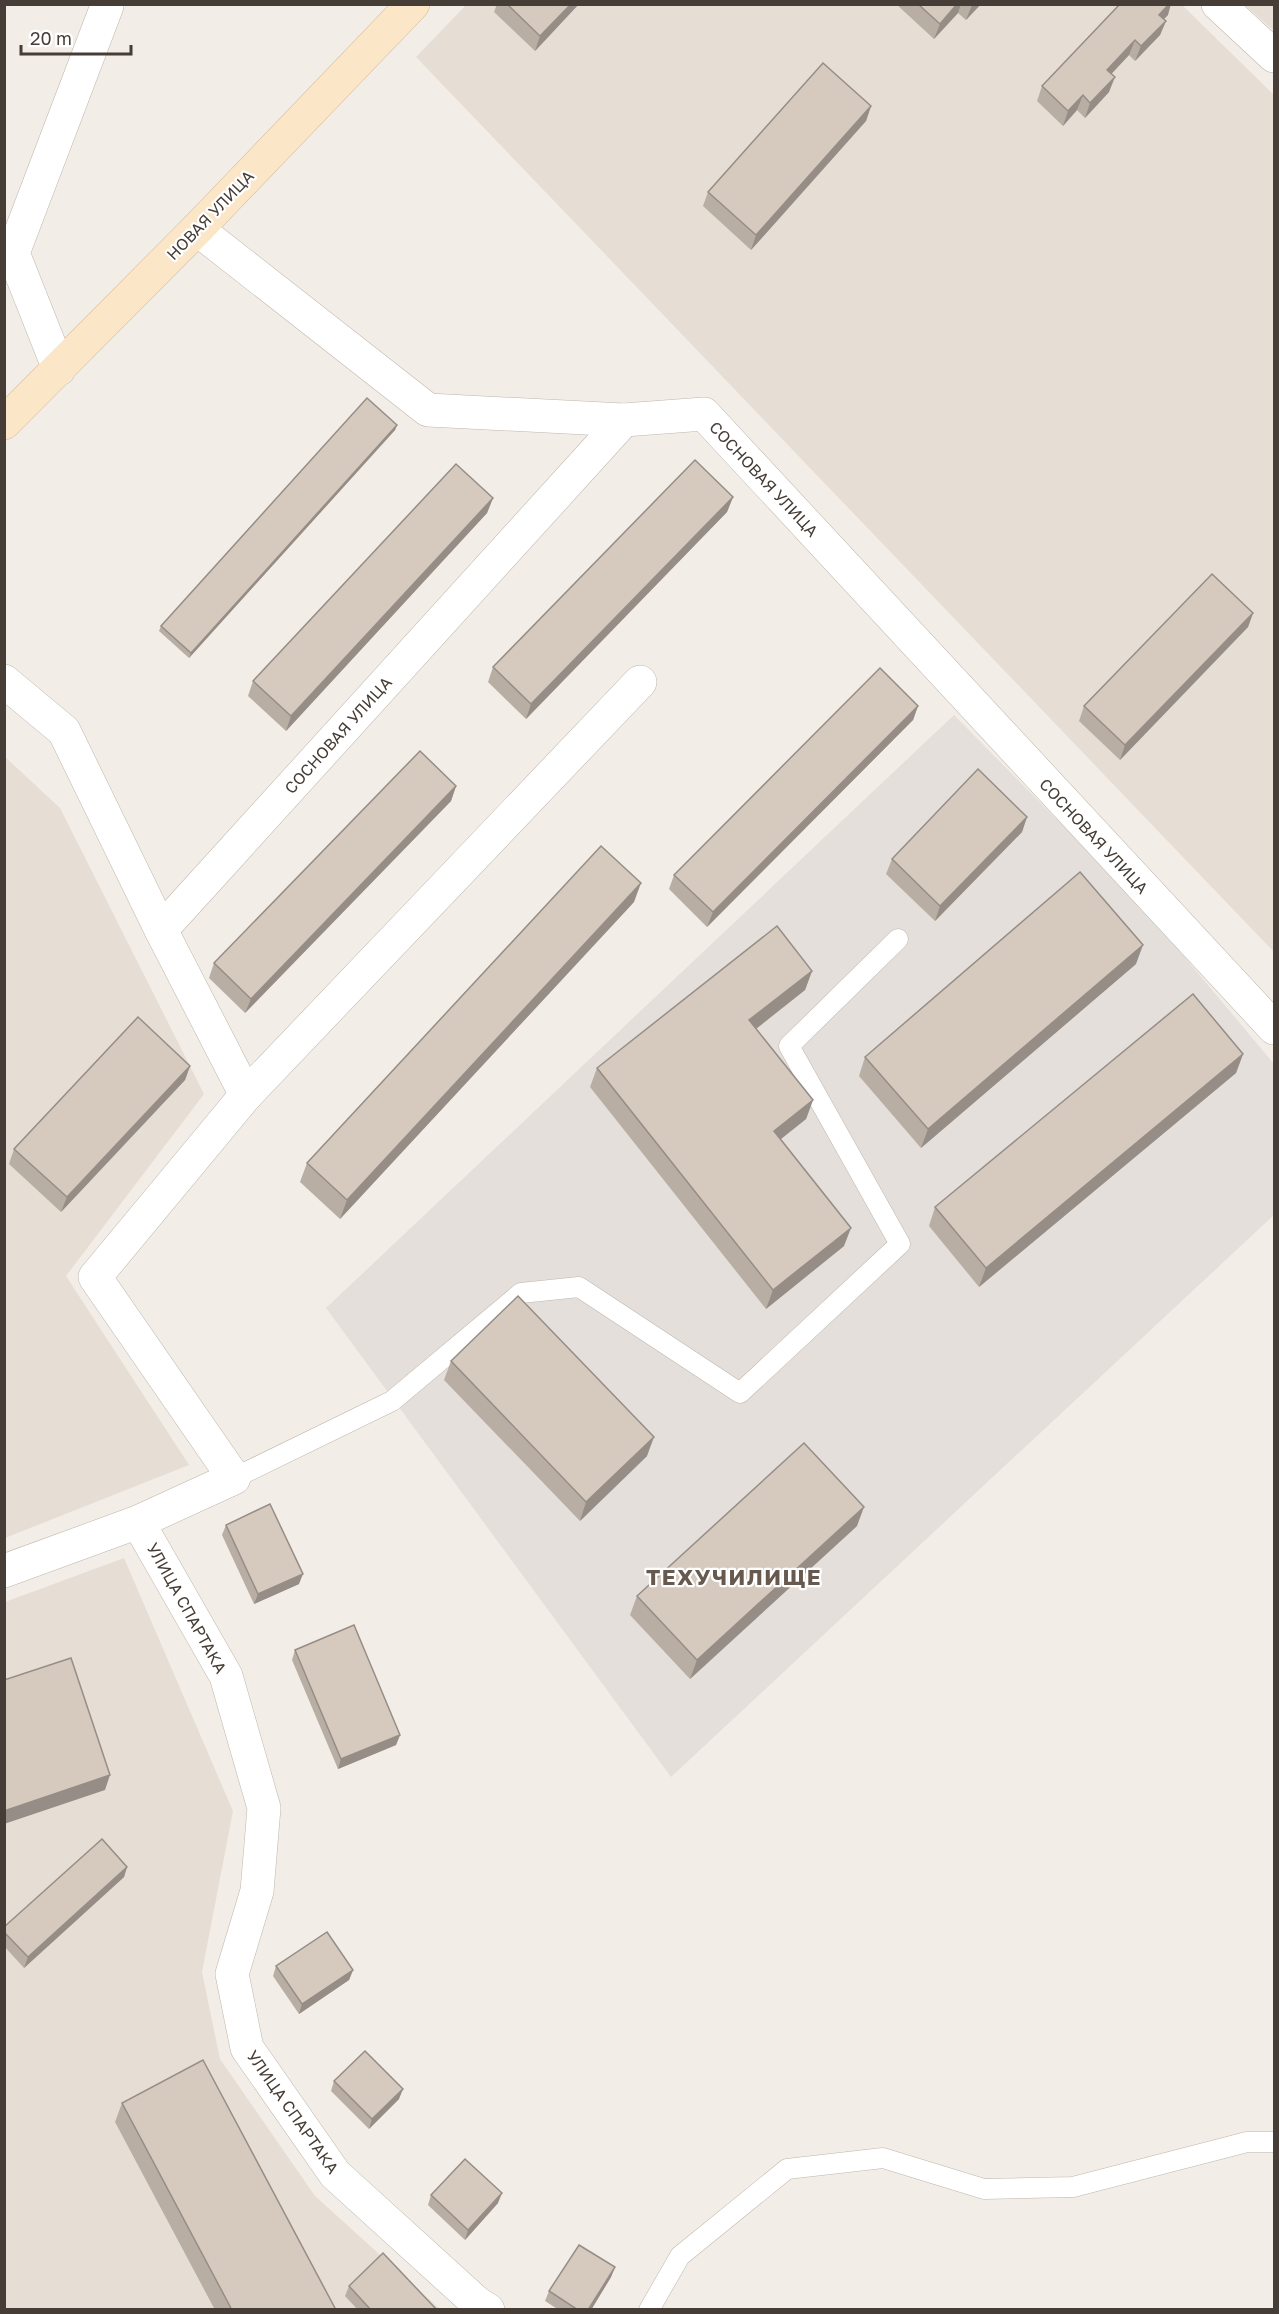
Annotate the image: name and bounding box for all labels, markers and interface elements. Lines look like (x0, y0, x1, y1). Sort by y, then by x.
scale bar (21, 18, 130, 56)
text: 20 m (30, 27, 72, 49)
street label: НОВАЯ УЛИЦА (162, 166, 258, 264)
street label: СОСНОВАЯ УЛИЦА (705, 417, 823, 541)
street label: СОСНОВАЯ УЛИЦА (280, 672, 396, 798)
street label: СОСНОВАЯ УЛИЦА (1035, 774, 1153, 898)
street label: УЛИЦА СПАРТАКА (143, 1539, 231, 1677)
district label: ТЕХУЧИЛИЩЕ (646, 1563, 822, 1590)
street label: УЛИЦА СПАРТАКА (243, 2046, 343, 2178)

